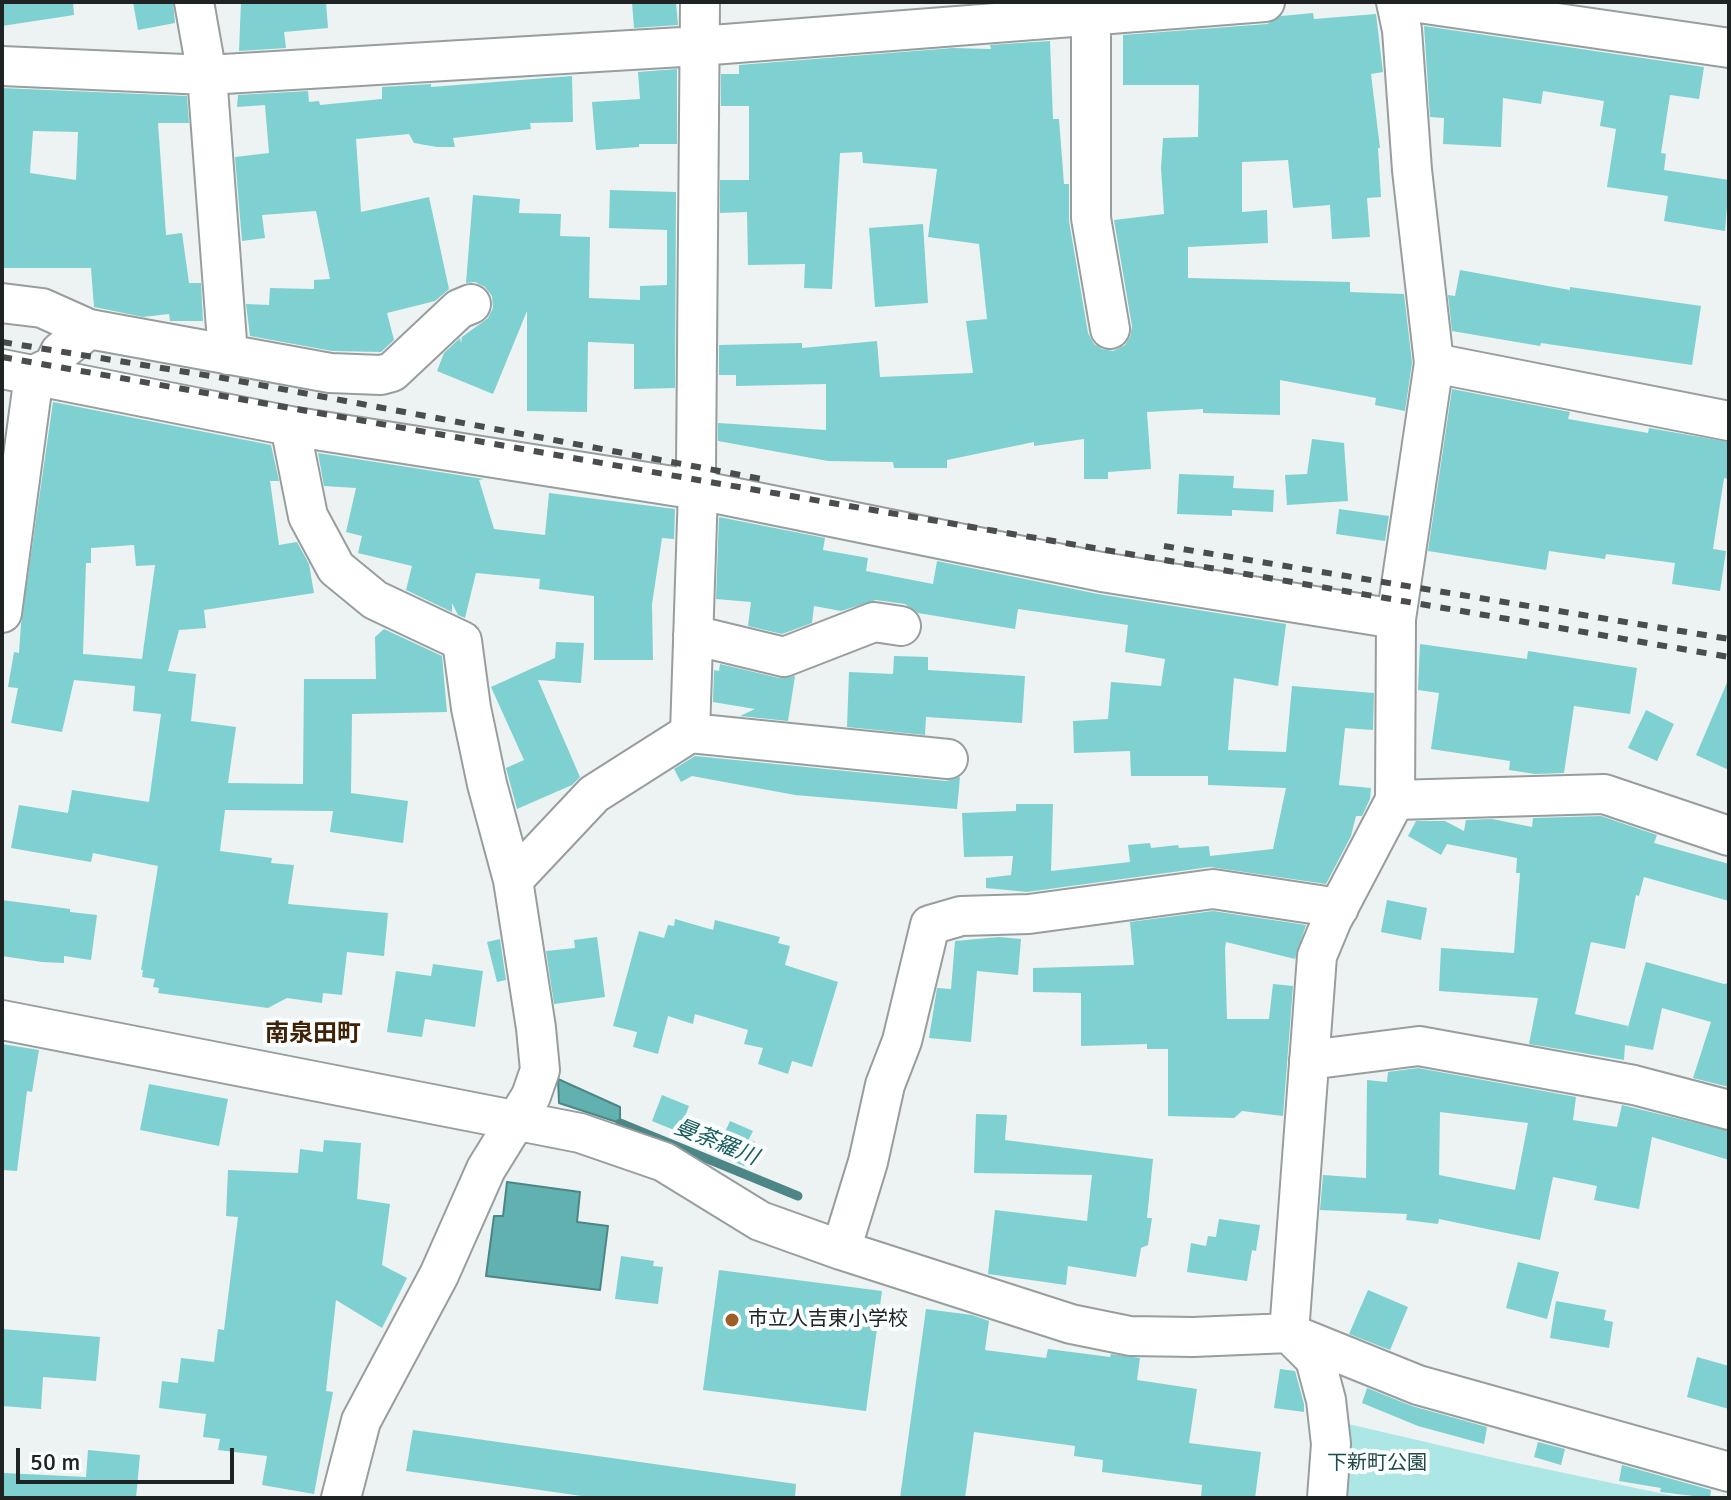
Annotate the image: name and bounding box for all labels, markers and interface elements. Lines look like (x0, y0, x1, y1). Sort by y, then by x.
district label: 南泉田町 (265, 1021, 361, 1049)
water label: 曼荼羅川 (670, 1114, 762, 1172)
place label: 市立人吉東小学校 (748, 1308, 908, 1332)
marker: 市立人吉東小学校 (723, 1311, 741, 1329)
scale bar (20, 1432, 238, 1482)
text: 50 m (30, 1447, 80, 1477)
park label: 下新町公園 (1327, 1452, 1427, 1476)

